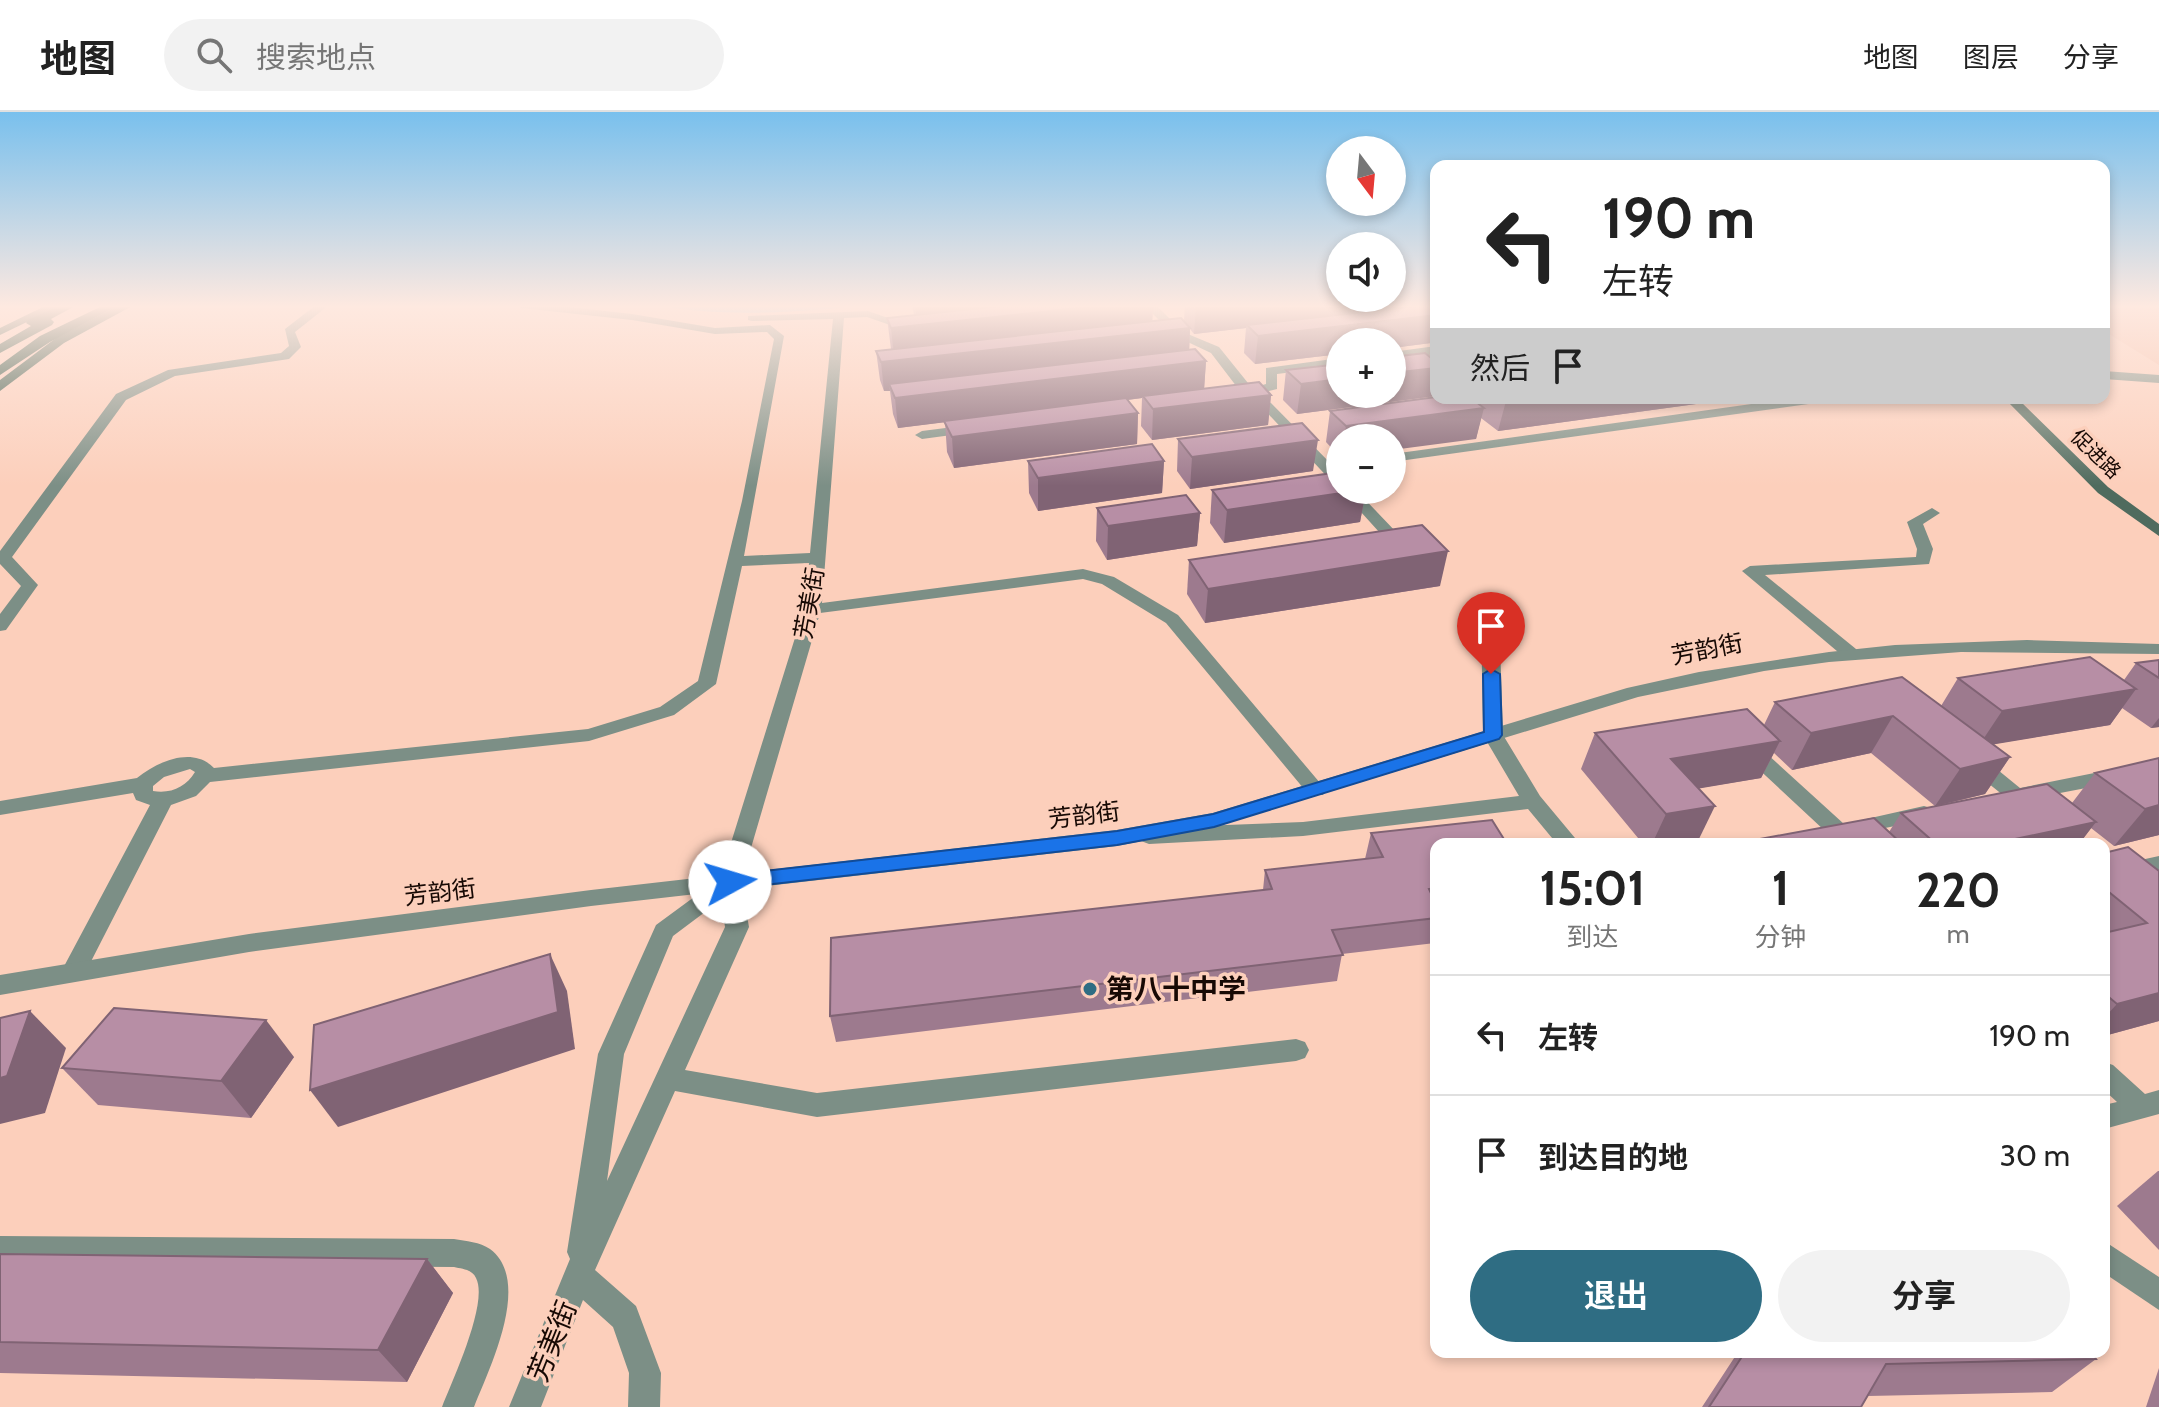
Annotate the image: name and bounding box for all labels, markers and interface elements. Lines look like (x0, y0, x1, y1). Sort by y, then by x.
search box (164, 19, 724, 91)
icon: search (192, 33, 236, 77)
text: 地图 (40, 35, 116, 82)
text: 搜索地点 (256, 39, 376, 76)
text: 地图 (1863, 40, 1919, 74)
text: 图层 (1963, 40, 2019, 74)
text: 分享 (2063, 40, 2119, 74)
north arrow (1326, 136, 1406, 216)
map controls (1326, 136, 1406, 504)
text: 190 m (1602, 184, 1755, 252)
icon: left (1470, 192, 1574, 296)
button: sound (1326, 232, 1406, 312)
text: 左转 (1602, 259, 1674, 303)
button: + (1326, 328, 1406, 408)
icon: arrive (1546, 344, 1590, 388)
text: 然后 (1470, 350, 1530, 387)
button: − (1326, 424, 1406, 504)
street label: 促进路 (2066, 425, 2126, 483)
street label: 芳美街 (788, 565, 830, 641)
pin (1457, 592, 1525, 674)
icon: arrive (1469, 604, 1513, 648)
street label: 芳韵街 (1669, 628, 1745, 670)
street label: 芳韵街 (1047, 796, 1121, 834)
position arrow (688, 840, 772, 924)
text: 15:01 (1539, 859, 1645, 917)
text: 1 (1772, 859, 1789, 917)
text: 220 (1916, 861, 2001, 919)
street label: 芳韵街 (403, 873, 477, 911)
text: m (1947, 918, 1970, 950)
text: 到达 (1566, 921, 1618, 953)
text: 分钟 (1755, 921, 1807, 953)
place label: 第八十中学 (1106, 972, 1246, 1006)
marker: 第八十中学 (1081, 980, 1099, 998)
icon: left (1470, 1013, 1514, 1057)
text: 190 m (1989, 1017, 2070, 1054)
text: 左转 (1538, 1019, 1598, 1056)
icon: arrive (1470, 1133, 1514, 1177)
text: 30 m (2000, 1137, 2070, 1174)
text: 到达目的地 (1538, 1139, 1688, 1176)
button: 退出 (1470, 1250, 1762, 1342)
button: 分享 (1778, 1250, 2070, 1342)
street label: 芳美街 (521, 1296, 583, 1386)

